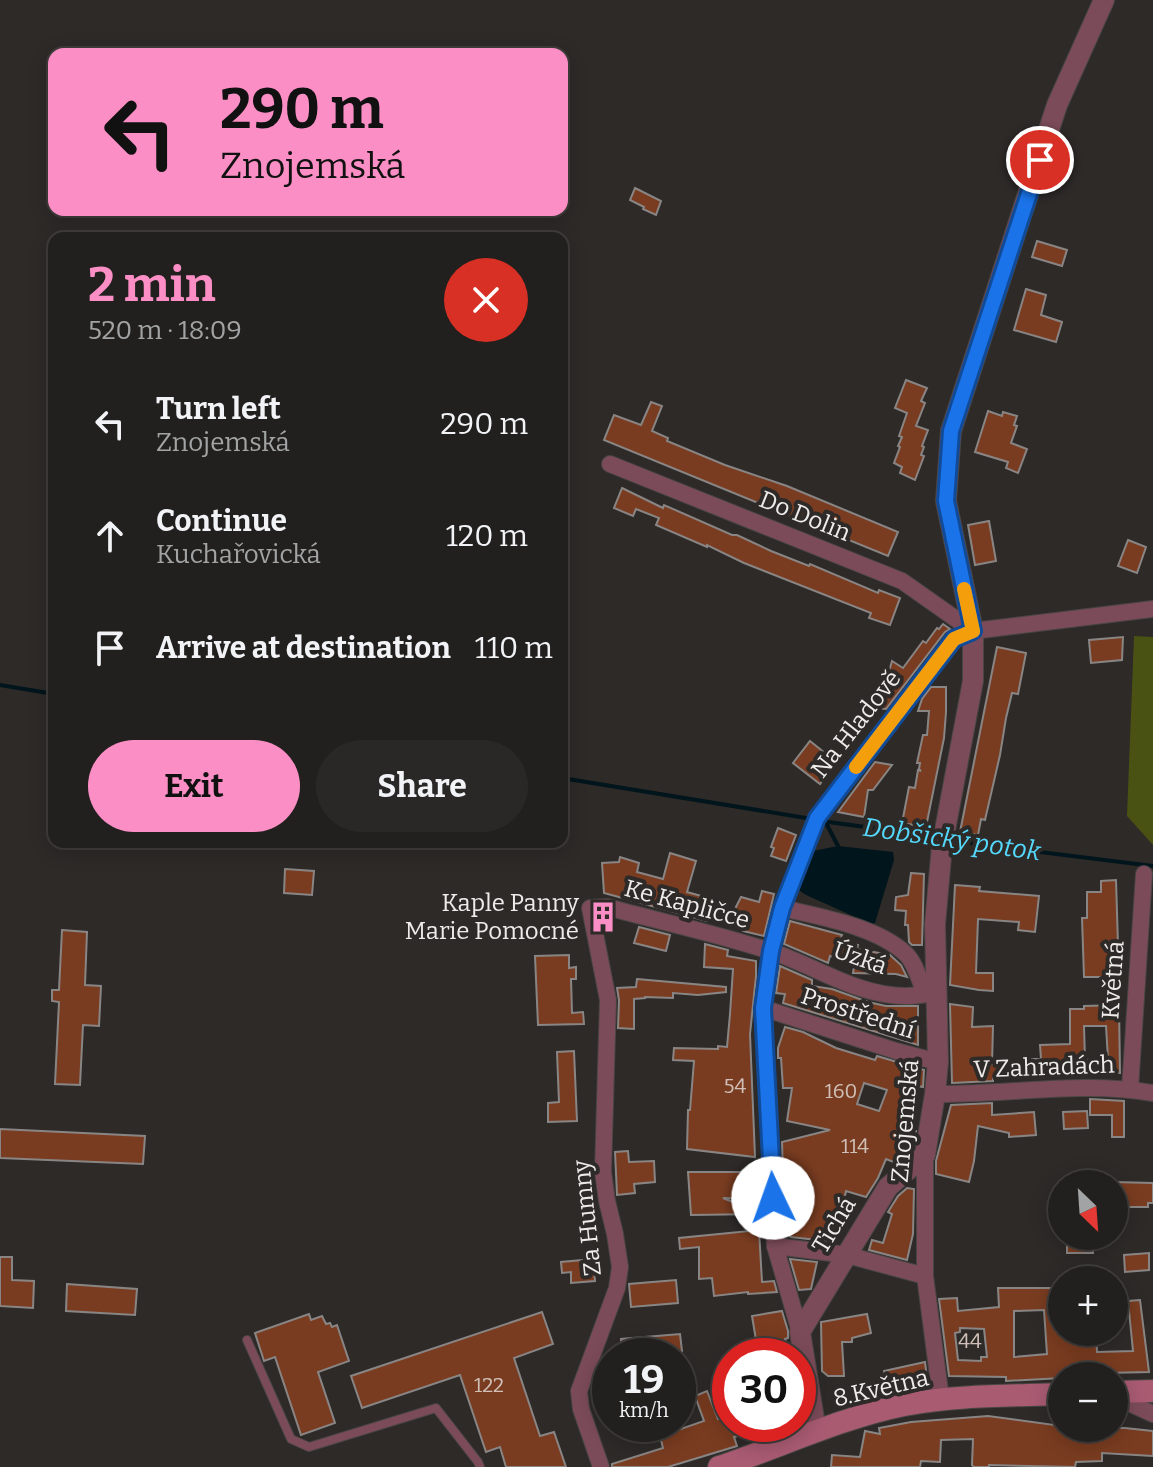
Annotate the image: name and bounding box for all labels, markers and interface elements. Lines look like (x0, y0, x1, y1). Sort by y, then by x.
text: 290 m (220, 76, 384, 143)
icon: left (88, 80, 192, 184)
pin (1006, 126, 1074, 194)
icon: arrive (1018, 138, 1062, 182)
text: Znojemská (220, 144, 405, 188)
text: 2 min (88, 256, 216, 314)
button: close (444, 258, 528, 342)
text: 520 m · 18:09 (88, 315, 242, 346)
text: Turn left (156, 391, 281, 427)
icon: left (88, 402, 132, 446)
text: 290 m (440, 406, 528, 442)
text: Znojemská (156, 427, 290, 458)
street label: Do Dolin (755, 485, 855, 547)
text: Continue (156, 503, 287, 539)
icon: ahead (88, 514, 132, 558)
text: 120 m (446, 518, 528, 554)
text: Kuchařovická (156, 539, 321, 570)
icon: arrive (88, 626, 132, 670)
text: Arrive at destination (156, 630, 451, 666)
text: 110 m (475, 630, 553, 666)
street label: Na Hladově (805, 665, 907, 783)
button: Exit (88, 740, 300, 832)
button: Share (316, 740, 528, 832)
water label: Dobšický potok (861, 812, 1044, 867)
street label: Ke Kapličce (621, 874, 753, 934)
place label: Kaple Panny Marie Pomocné (405, 889, 579, 945)
building icon: Kaple Panny Marie Pomocné (586, 900, 620, 934)
street label: Úzká (829, 935, 891, 980)
street label: Květná (1096, 940, 1130, 1020)
street label: Prostřední (798, 981, 918, 1045)
street label: V Zahradách (973, 1051, 1115, 1083)
street label: Znojemská (886, 1058, 924, 1184)
house number: 54 (724, 1074, 746, 1098)
house number: 160 (825, 1079, 857, 1103)
house number: 114 (841, 1134, 869, 1158)
position arrow (731, 1156, 815, 1240)
street label: Za Humny (567, 1158, 607, 1278)
north arrow (1048, 1170, 1128, 1250)
map controls (1048, 1170, 1128, 1442)
street label: Tichá (806, 1192, 862, 1258)
button: + (1048, 1266, 1128, 1346)
house number: 44 (958, 1329, 982, 1353)
speed limit sign: 30 (712, 1338, 816, 1442)
text: 19 (624, 1356, 664, 1404)
button: − (1048, 1362, 1128, 1442)
street label: 8.Května (831, 1363, 931, 1413)
house number: 122 (474, 1373, 504, 1397)
text: km/h (619, 1398, 669, 1422)

